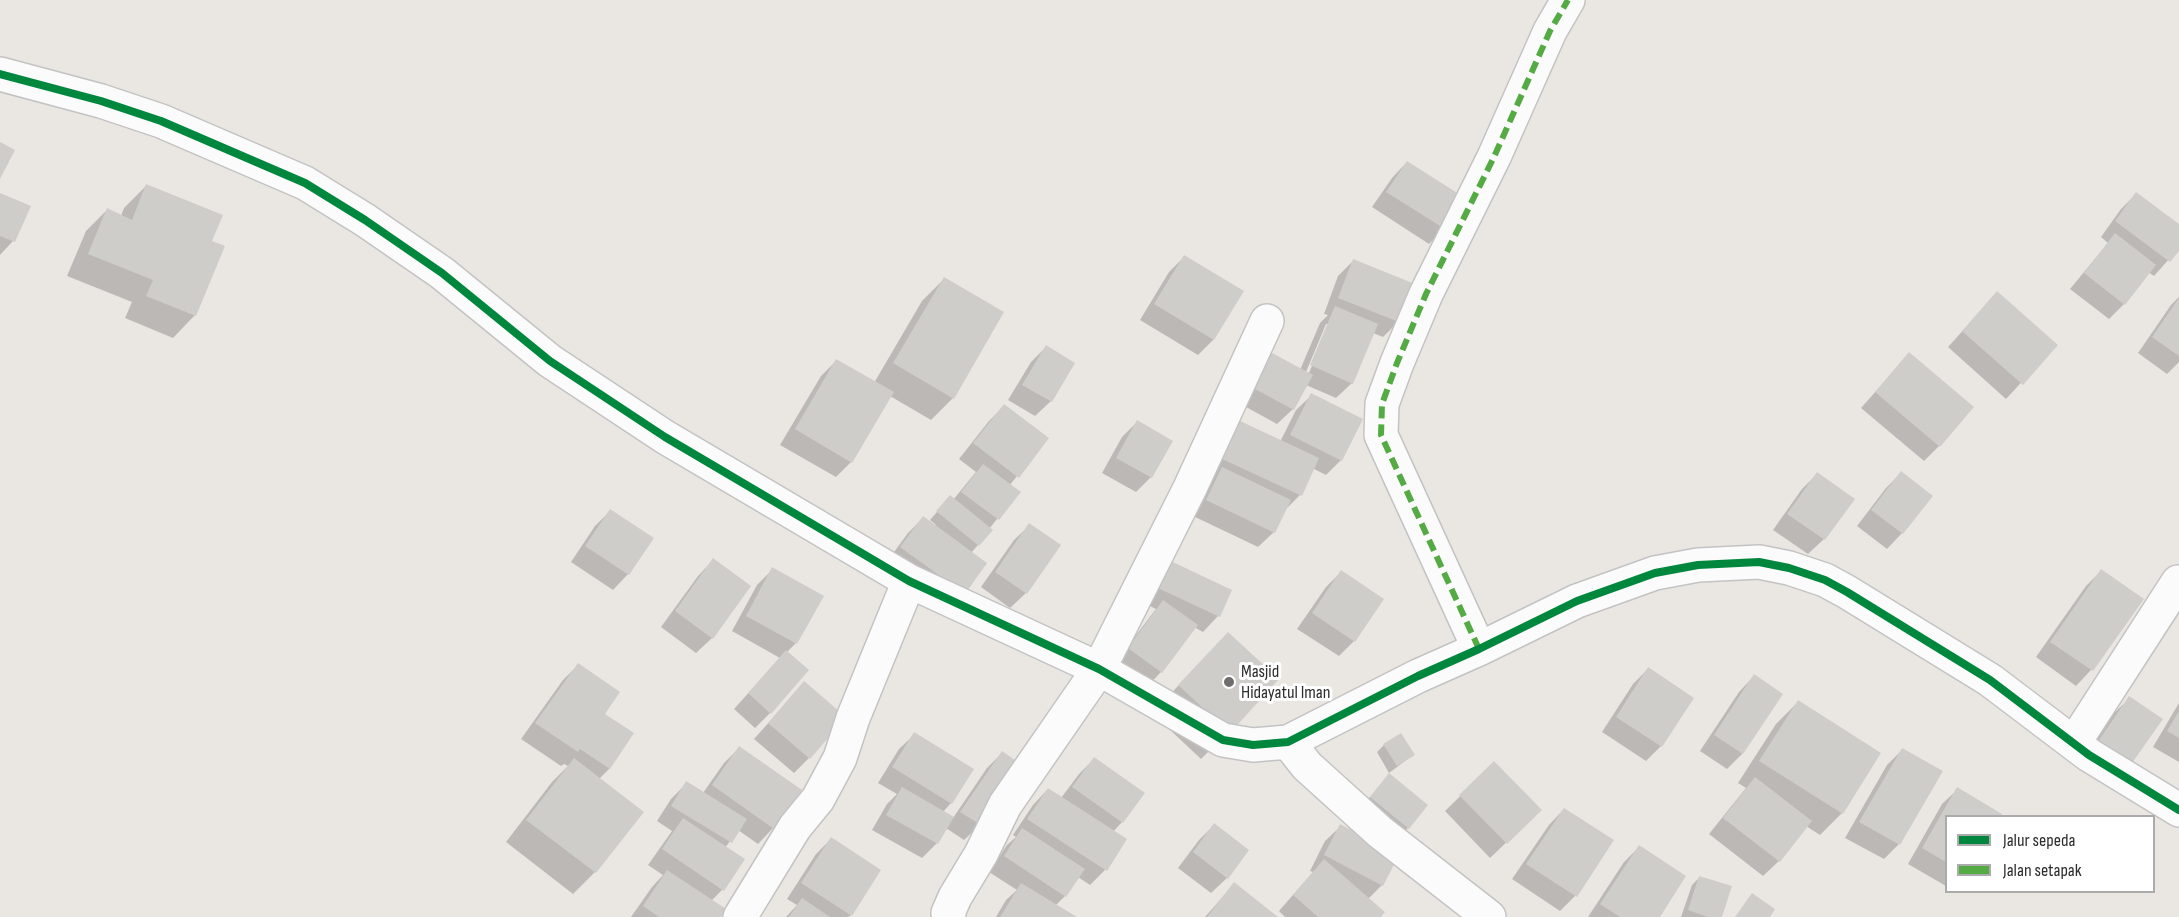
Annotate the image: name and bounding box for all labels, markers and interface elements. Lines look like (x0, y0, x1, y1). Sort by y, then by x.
place label: Masjid Hidayatul Iman (1241, 661, 1330, 704)
marker: Masjid Hidayatul Iman (1222, 675, 1236, 689)
legend (1945, 815, 2155, 893)
text: Jalur sepeda (2003, 830, 2075, 851)
text: Jalan setapak (2003, 860, 2082, 881)

